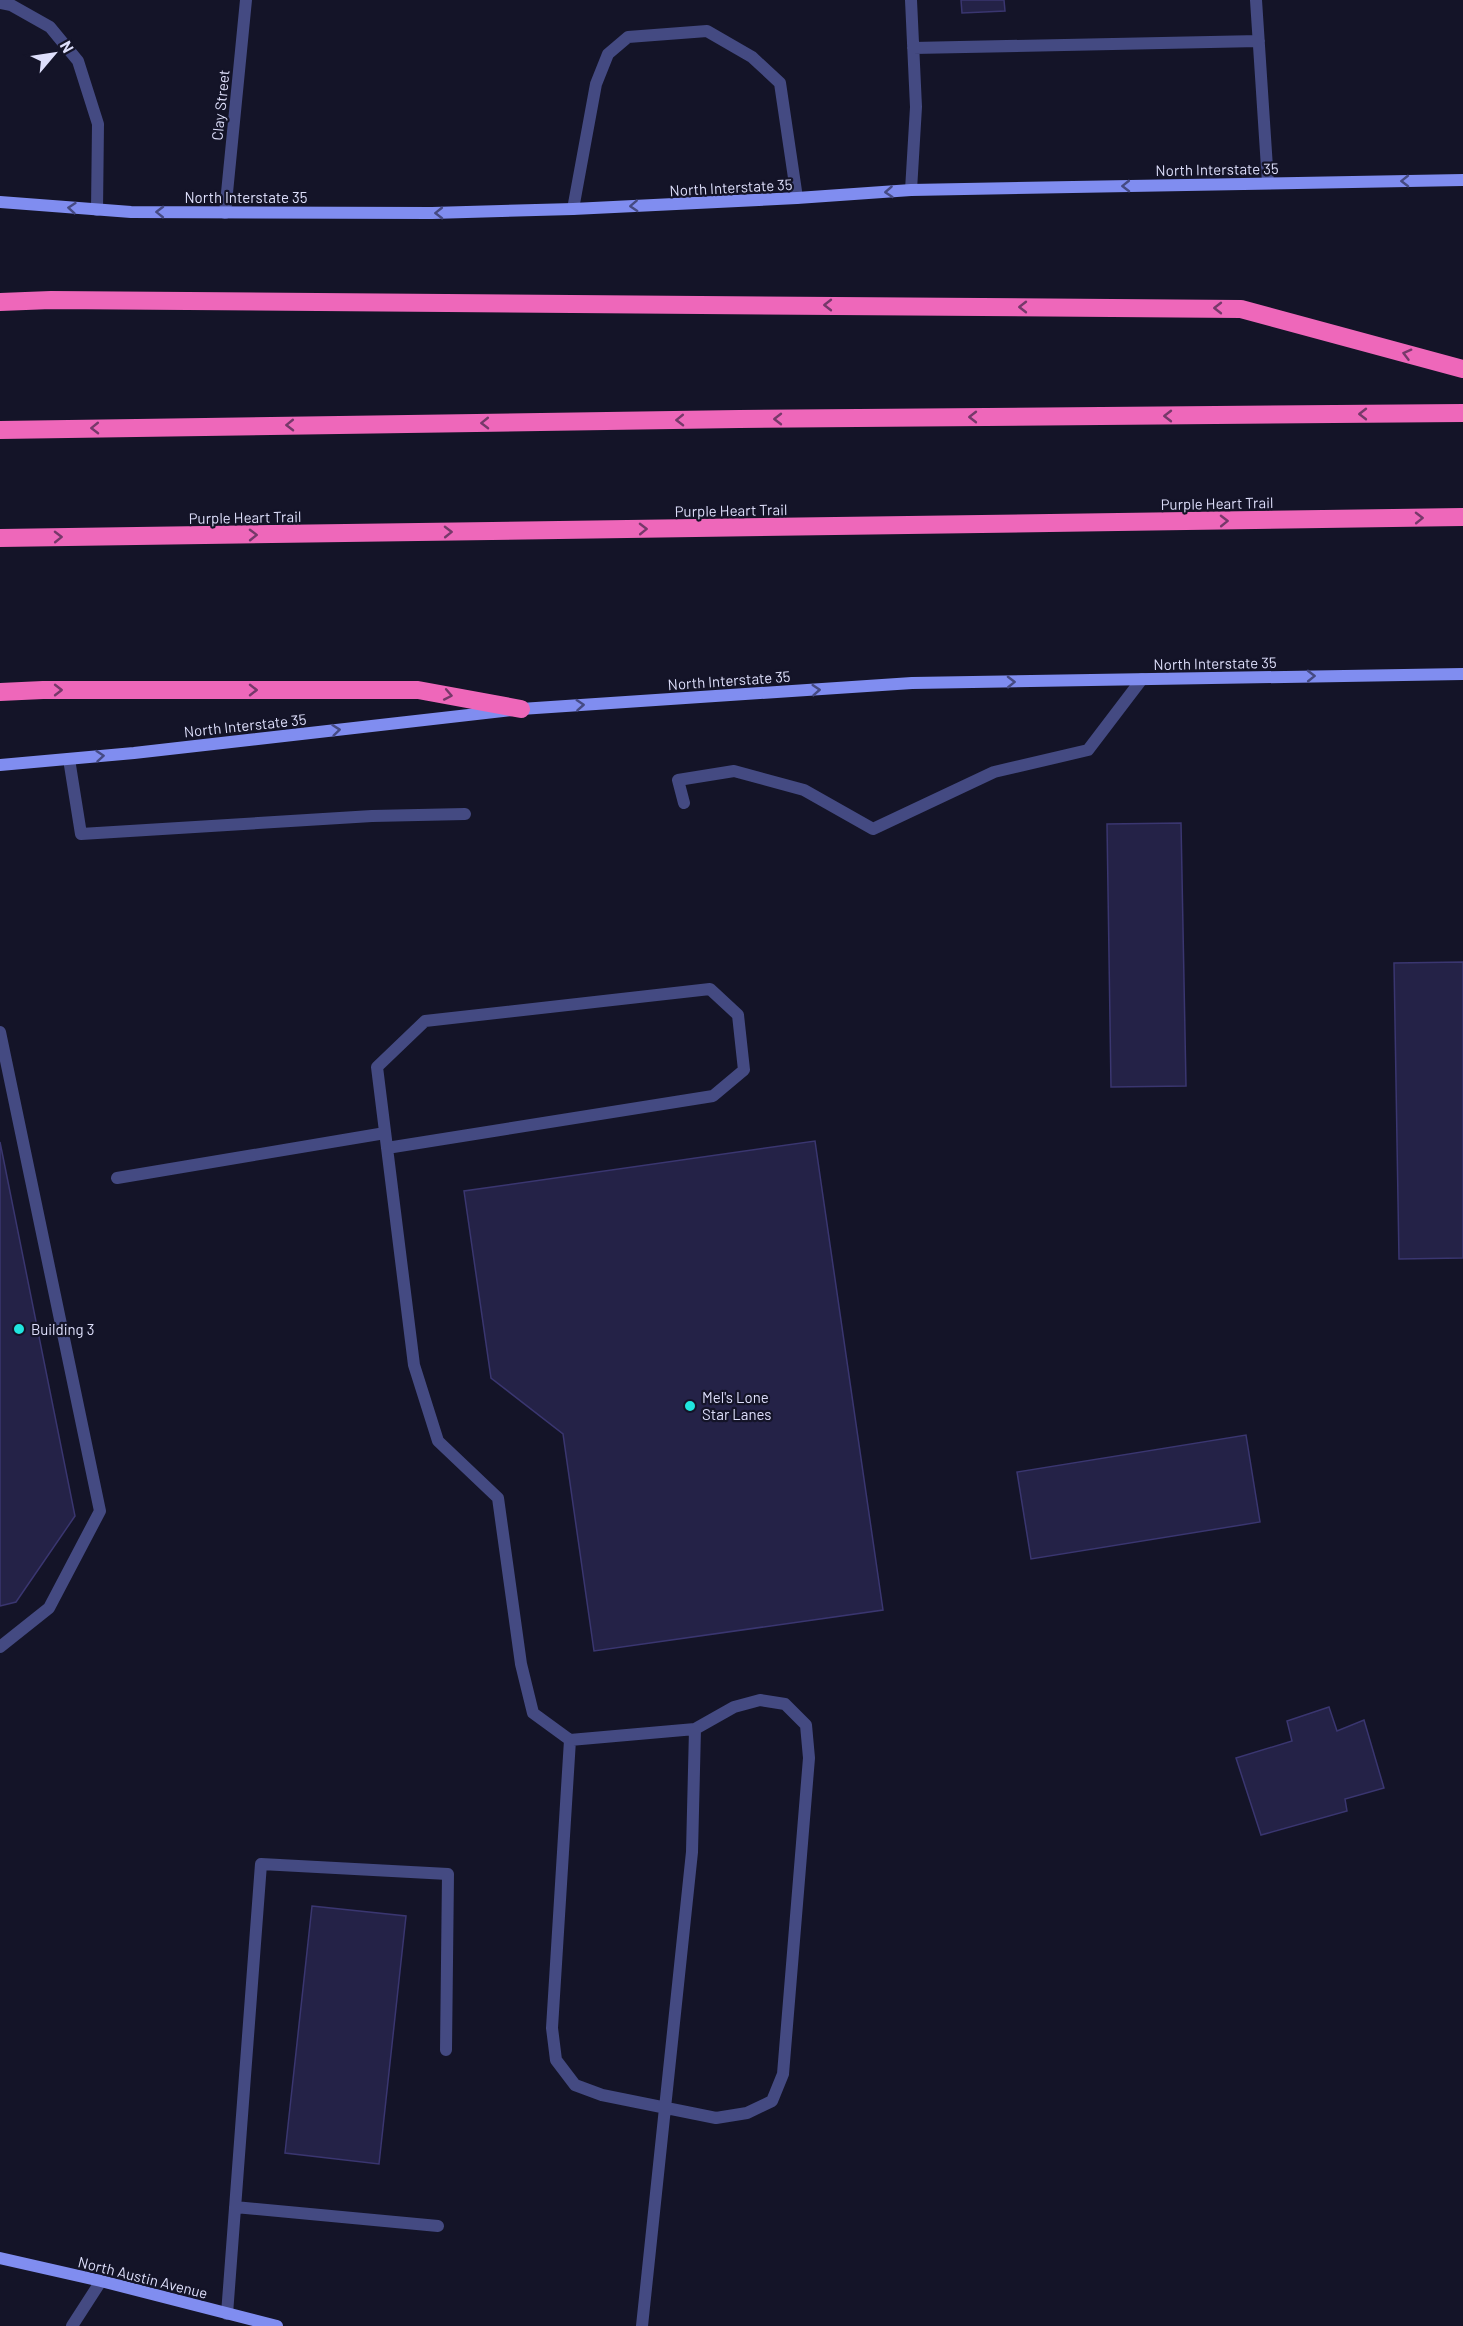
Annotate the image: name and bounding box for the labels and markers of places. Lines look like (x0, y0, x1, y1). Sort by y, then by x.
place label: Building 3 (31, 1320, 94, 1338)
marker: Building 3 (12, 1322, 26, 1336)
place label: Mel's Lone Star Lanes (702, 1388, 772, 1423)
marker: Mel's Lone Star Lanes (683, 1399, 697, 1413)

